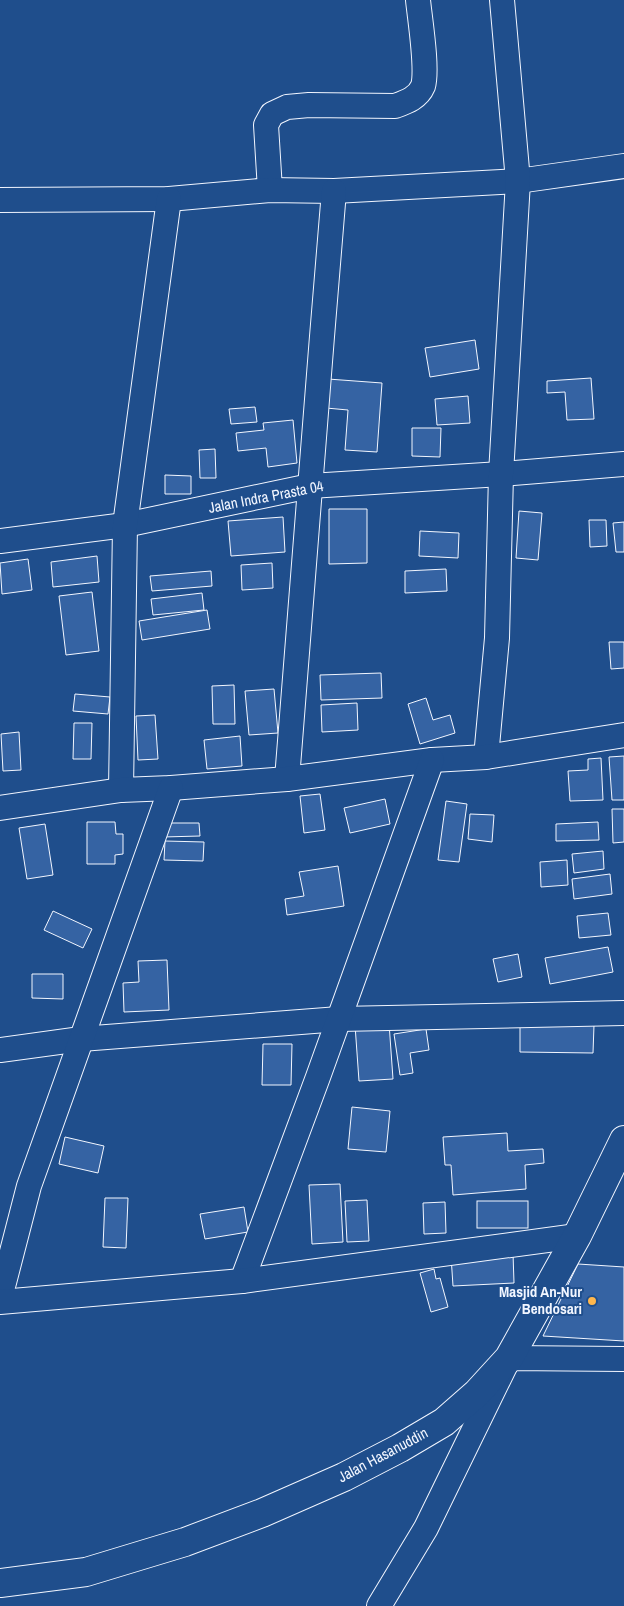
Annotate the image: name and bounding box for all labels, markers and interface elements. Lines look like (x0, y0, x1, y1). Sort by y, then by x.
street label: Jalan Indra Prasta 04 (207, 475, 325, 518)
place label: Masjid An-Nur Bendosari (499, 1281, 582, 1319)
marker: Masjid An-Nur Bendosari (586, 1295, 598, 1307)
street label: Jalan Hasanuddin (334, 1422, 431, 1487)

